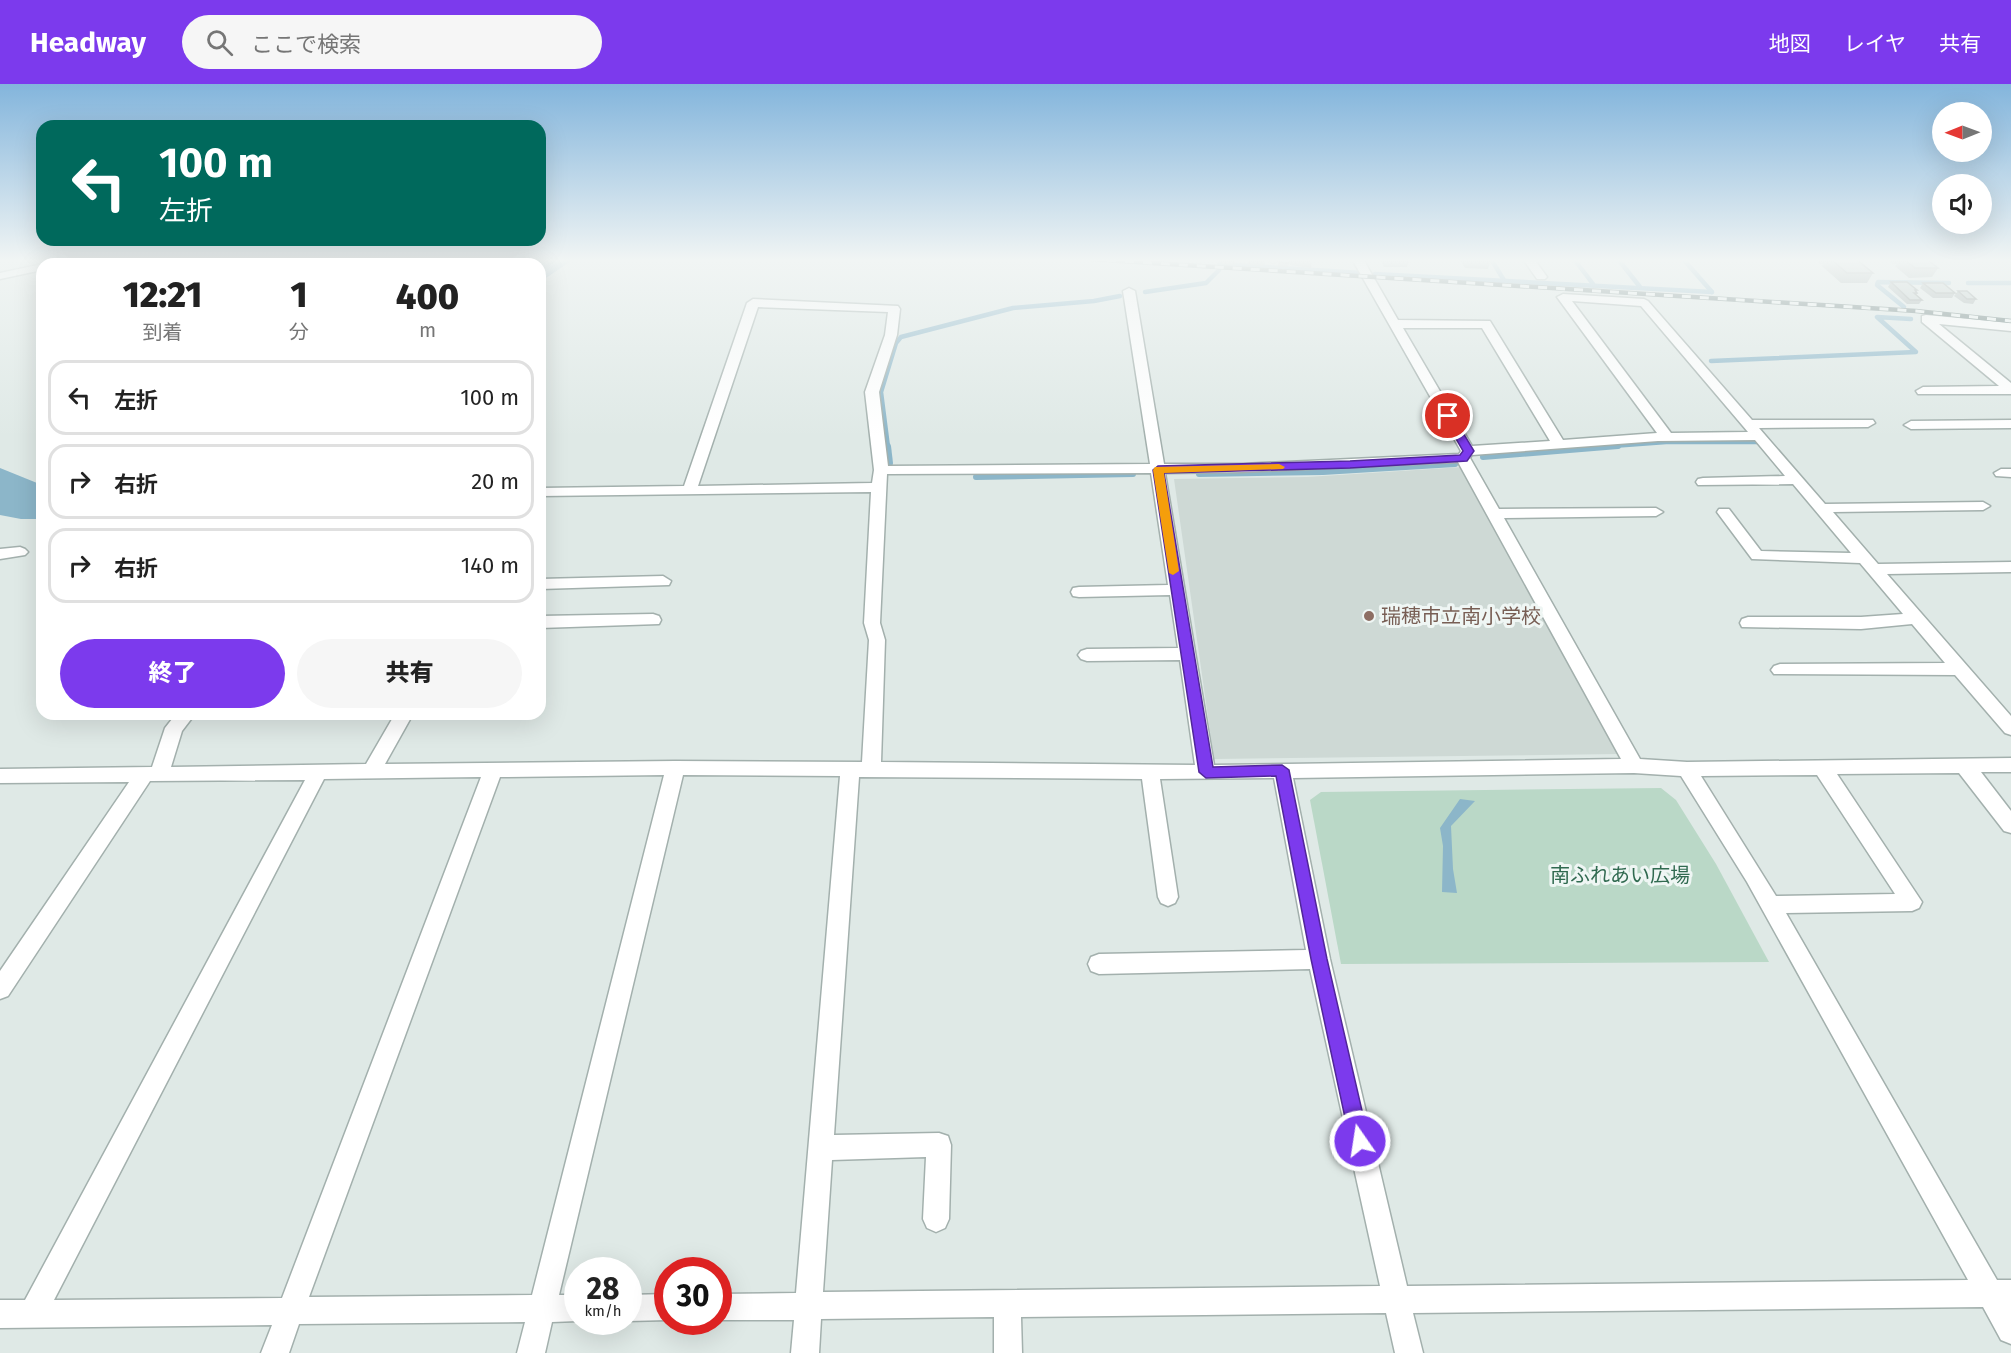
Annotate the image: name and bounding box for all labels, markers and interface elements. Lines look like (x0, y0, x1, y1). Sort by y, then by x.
search box (182, 15, 602, 69)
text: Headway (30, 26, 146, 59)
icon: search (203, 26, 236, 59)
text: ここで検索 (251, 31, 361, 58)
text: 地図 (1769, 31, 1811, 57)
text: レイヤ (1844, 31, 1906, 57)
text: 共有 (1939, 31, 1981, 57)
north arrow (1932, 102, 1992, 162)
map controls (1932, 102, 1992, 234)
text: 100 m (159, 138, 273, 188)
icon: left (60, 144, 138, 222)
button: sound (1932, 174, 1992, 234)
text: 左折 (159, 195, 213, 227)
text: 12:21 (123, 273, 202, 317)
text: 1 (291, 273, 308, 317)
text: 400 (396, 275, 459, 319)
text: m (419, 318, 436, 342)
text: 到着 (143, 320, 183, 344)
text: 分 (289, 320, 309, 344)
icon: left (63, 381, 96, 414)
text: 100 m (460, 384, 519, 411)
text: 左折 (114, 387, 158, 414)
pin (1422, 390, 1473, 441)
icon: arrive (1431, 399, 1464, 432)
icon: right (63, 465, 96, 498)
text: 20 m (471, 468, 519, 495)
text: 右折 (114, 471, 158, 498)
icon: right (63, 549, 96, 582)
text: 140 m (461, 552, 519, 579)
text: 右折 (114, 555, 158, 582)
place label: 瑞穂市立南小学校 (1381, 604, 1541, 628)
marker: 瑞穂市立南小学校 (1362, 609, 1376, 623)
button: 終了 (60, 639, 285, 708)
button: 共有 (297, 639, 522, 708)
park label: 南ふれあい広場 (1550, 863, 1690, 887)
position arrow (1328, 1109, 1392, 1173)
speed limit sign: 30 (654, 1257, 732, 1335)
text: 28 (587, 1271, 619, 1307)
text: km/h (584, 1302, 622, 1320)

